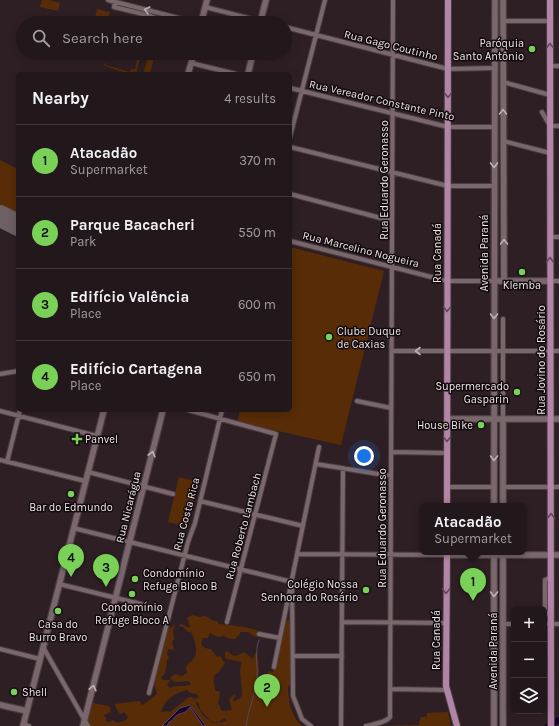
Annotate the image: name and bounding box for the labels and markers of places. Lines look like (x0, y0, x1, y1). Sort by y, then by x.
place label: Paróquia Santo Antônio (453, 37, 524, 63)
marker: Paróquia Santo Antônio (527, 44, 537, 54)
marker: Klemba (517, 267, 527, 277)
place label: Klemba (503, 279, 541, 292)
place label: Clube Duque de Caxias (337, 325, 401, 351)
marker: Clube Duque de Caxias (324, 332, 334, 342)
place label: Supermercado Gasparin (435, 380, 509, 406)
marker: Supermercado Gasparin (512, 387, 522, 397)
place label: House Bike (417, 419, 473, 432)
marker: House Bike (476, 420, 486, 430)
place label: Panvel (85, 433, 118, 446)
marker: Panvel (72, 434, 82, 444)
marker: Bar do Edmundo (66, 489, 76, 499)
place label: Bar do Edmundo (29, 501, 113, 514)
pin: 4 (58, 544, 84, 577)
pin: 3 (93, 554, 119, 587)
place label: Condomínio Refuge Bloco B (143, 567, 218, 593)
pin: 1 (460, 568, 486, 601)
marker: Condomínio Refuge Bloco B (130, 574, 140, 584)
place label: Colégio Nossa Senhora do Rosário (261, 578, 358, 604)
marker: Colégio Nossa Senhora do Rosário (361, 585, 371, 595)
marker: Condomínio Refuge Bloco A (127, 589, 137, 599)
place label: Condomínio Refuge Bloco A (95, 601, 170, 627)
marker: Casa do Burro Bravo (53, 606, 63, 616)
place label: Casa do Burro Bravo (29, 618, 87, 644)
pin: 2 (254, 674, 280, 707)
place label: Shell (22, 686, 47, 699)
marker: Shell (9, 687, 19, 697)

